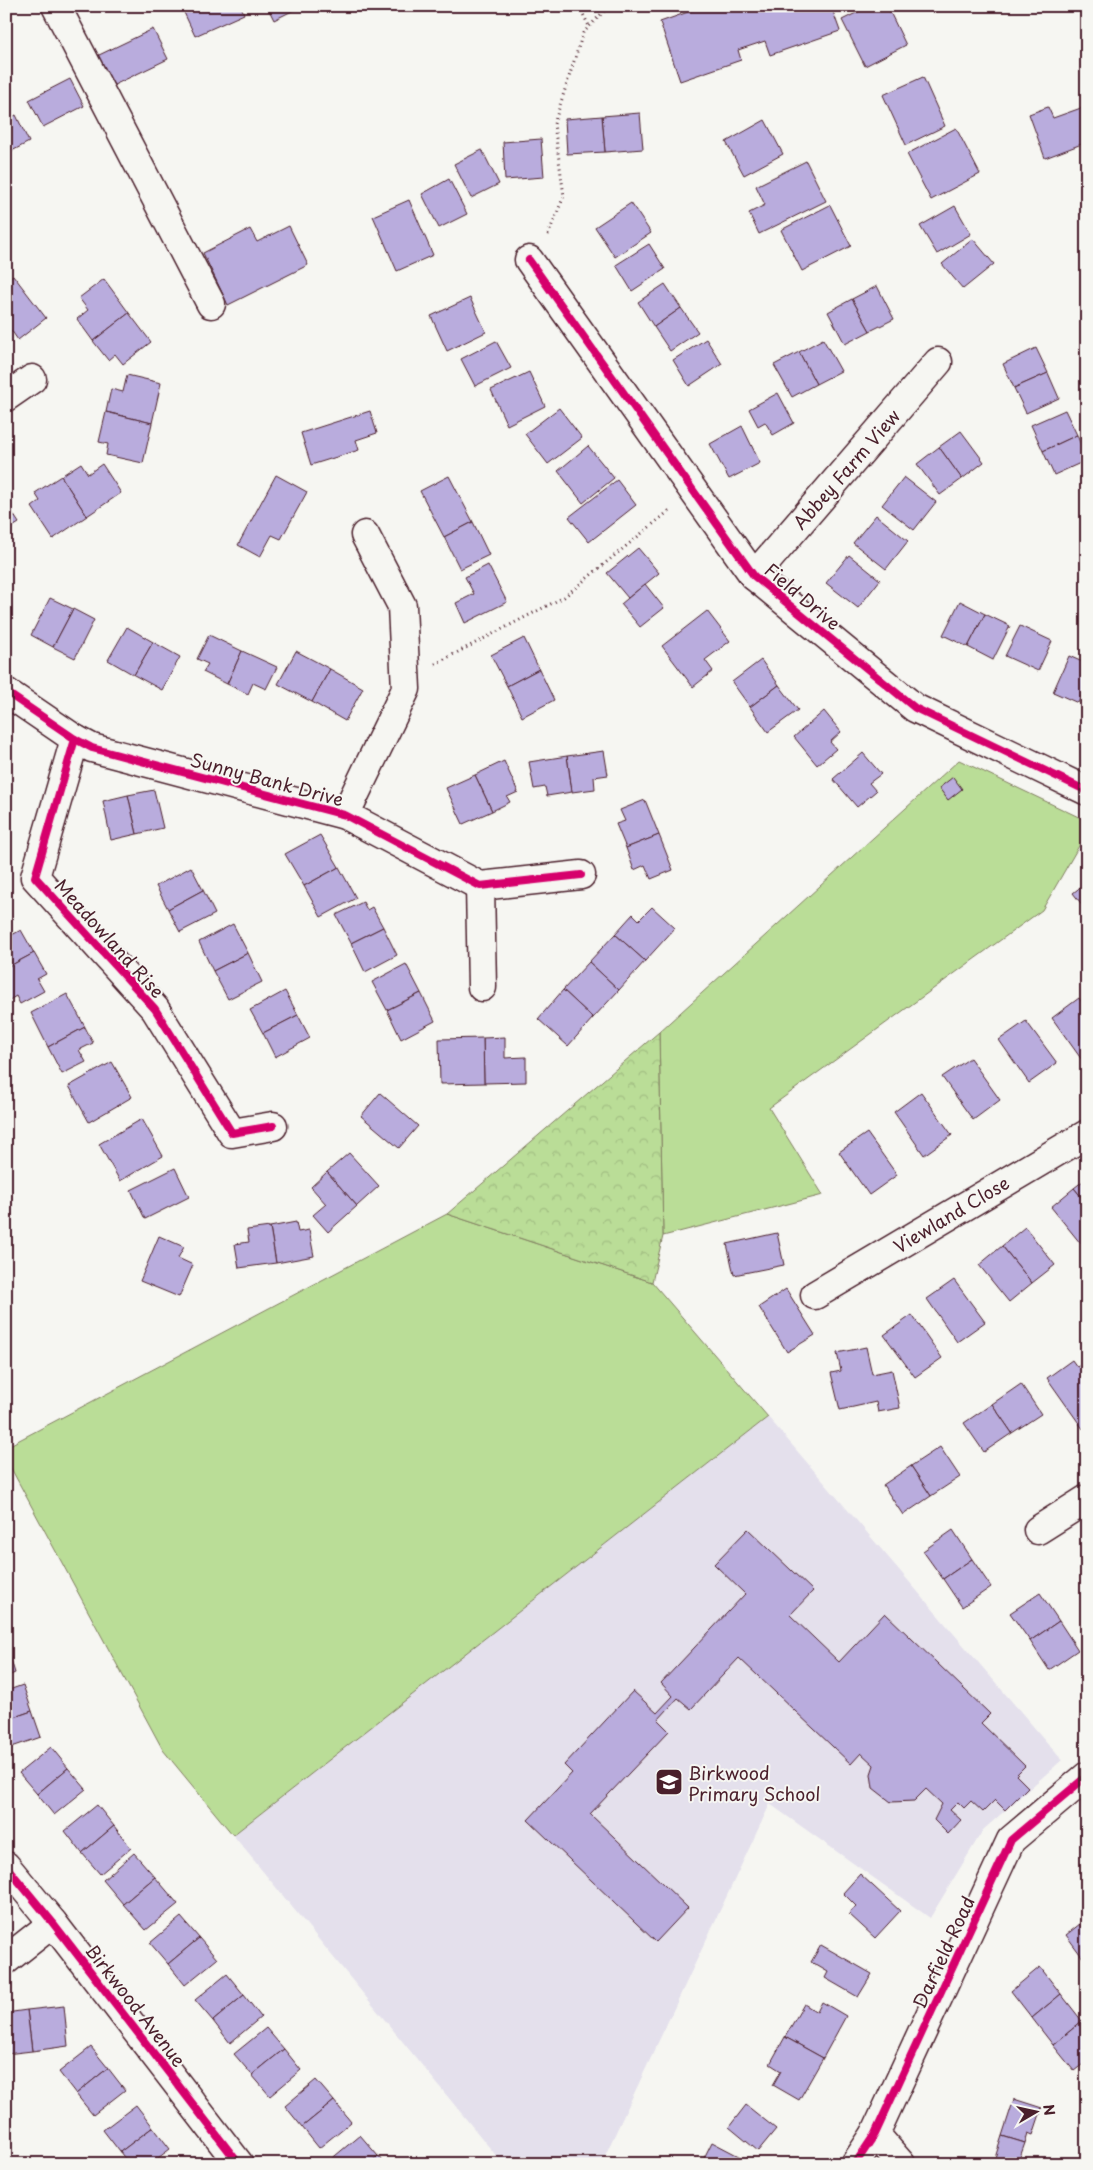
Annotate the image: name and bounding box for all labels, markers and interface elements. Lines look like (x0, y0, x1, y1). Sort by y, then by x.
street label: Abbey Farm View (786, 403, 906, 535)
street label: Field Drive (759, 556, 847, 636)
street label: Sunny Bank Drive (187, 746, 347, 812)
street label: Meadowland Rise (49, 872, 171, 1004)
street label: Viewland Close (888, 1169, 1014, 1259)
place label: Birkwood Primary School (688, 1759, 820, 1807)
school or university icon: Birkwood Primary School (654, 1767, 684, 1797)
street label: Darfield Road (905, 1891, 981, 2013)
street label: Birkwood Avenue (79, 1938, 193, 2072)
north arrow (1010, 2088, 1060, 2138)
text: N (1038, 2103, 1061, 2117)

